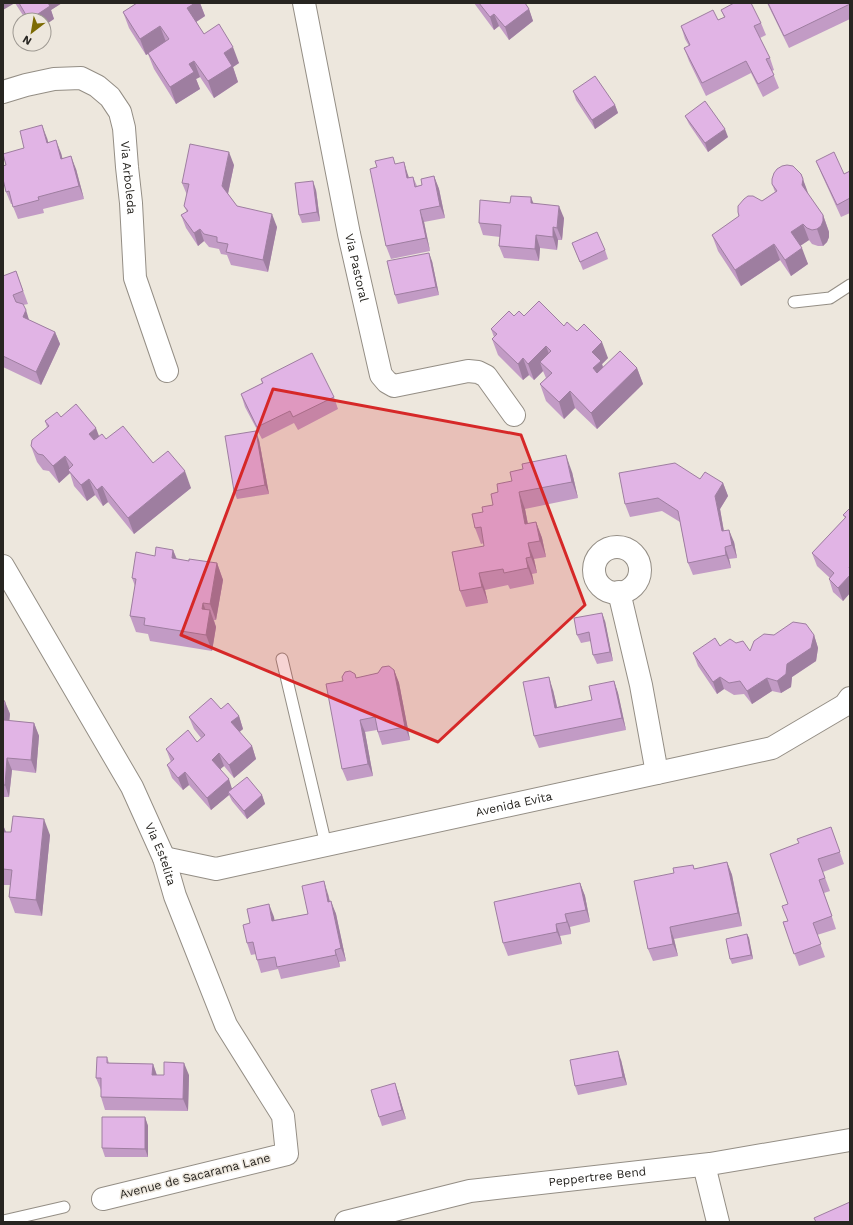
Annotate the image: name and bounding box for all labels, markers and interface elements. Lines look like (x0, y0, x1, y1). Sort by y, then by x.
north arrow (12, 12, 52, 52)
text: N (20, 32, 34, 48)
street label: Via Arboleda (118, 140, 139, 215)
street label: Via Pastoral (342, 232, 371, 304)
street label: Avenida Evita (474, 789, 554, 819)
street label: Via Estelita (142, 821, 179, 887)
street label: Avenue de Sacarama Lane (118, 1150, 272, 1202)
street label: Peppertree Bend (548, 1164, 647, 1189)

